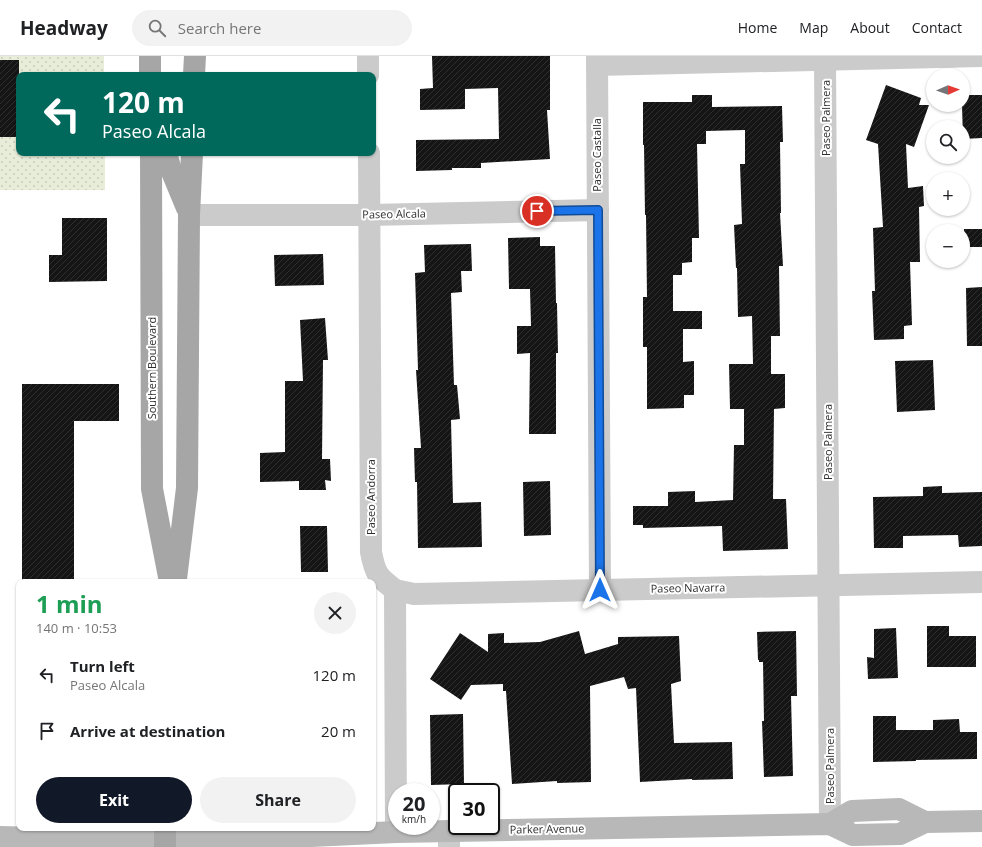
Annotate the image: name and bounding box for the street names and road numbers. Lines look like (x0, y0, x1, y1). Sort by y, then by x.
street label: Paseo Palmera (818, 80, 833, 156)
street label: Paseo Castalla (589, 118, 604, 192)
street label: Paseo Alcala (362, 205, 426, 222)
street label: Southern Boulevard (144, 317, 159, 419)
street label: Paseo Palmera (820, 404, 835, 480)
street label: Paseo Andorra (363, 459, 378, 535)
street label: Paseo Navarra (650, 579, 725, 596)
street label: Paseo Palmera (822, 728, 837, 804)
street label: Parker Avenue (509, 820, 585, 837)

